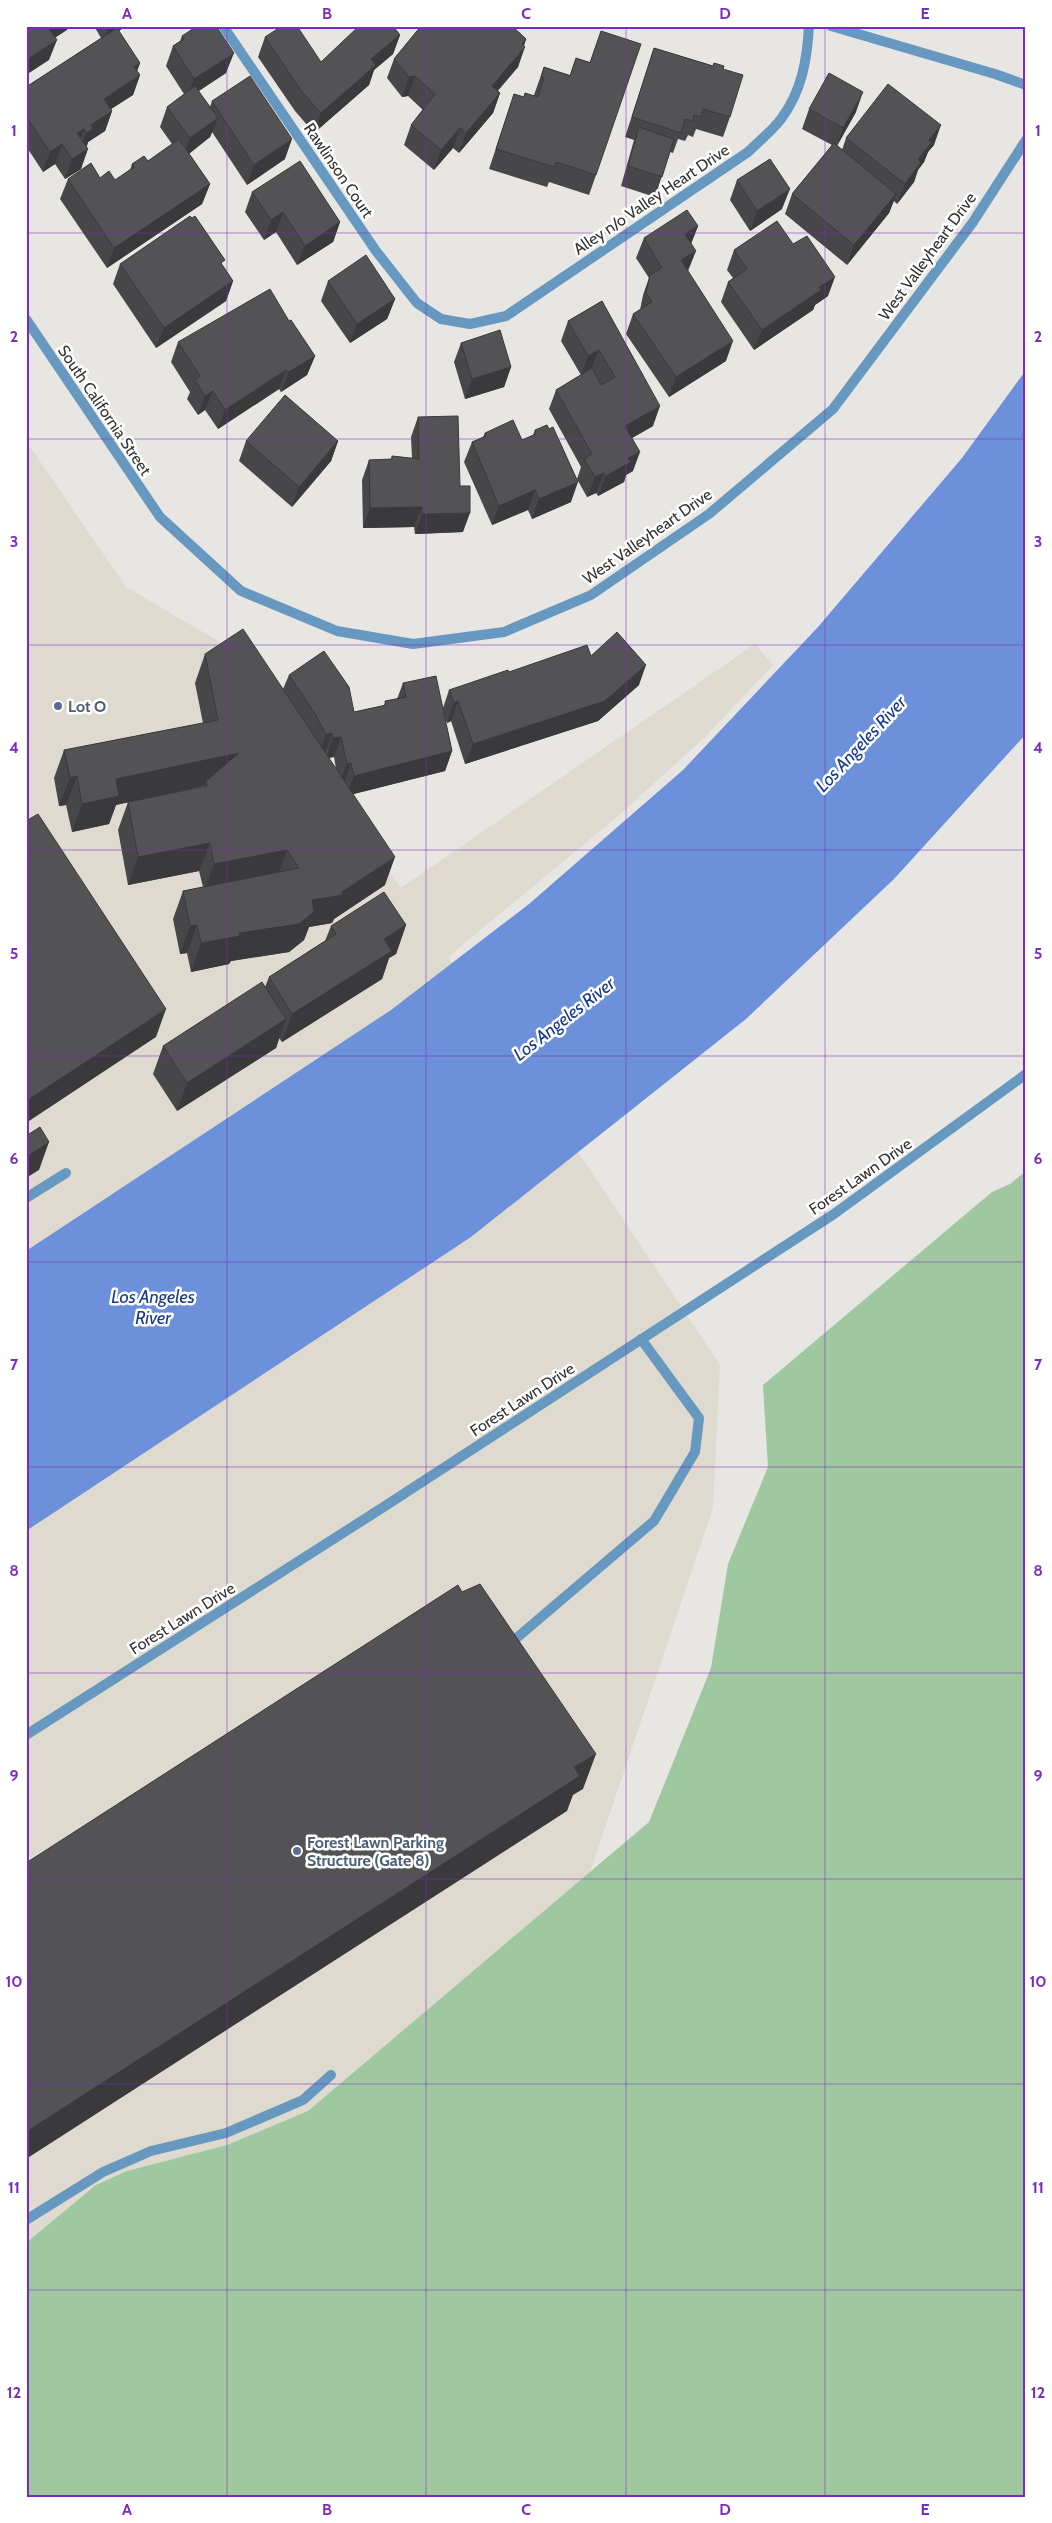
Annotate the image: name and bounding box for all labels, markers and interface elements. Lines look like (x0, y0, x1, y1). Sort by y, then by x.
text: A (122, 4, 132, 23)
text: B (322, 4, 332, 23)
text: C (521, 4, 531, 23)
text: D (719, 4, 731, 23)
text: E (920, 4, 930, 23)
street label: Rawlinson Court (300, 119, 378, 222)
text: 1 (11, 121, 17, 140)
text: 1 (1035, 121, 1041, 140)
street label: Alley n/o Valley Heart Drive (570, 140, 733, 259)
street label: West Valleyheart Drive (875, 189, 980, 324)
text: 2 (10, 327, 18, 346)
text: 2 (1034, 327, 1042, 346)
street label: South California Street (54, 342, 155, 479)
street label: West Valleyheart Drive (579, 485, 716, 588)
text: 3 (10, 532, 18, 551)
text: 3 (1034, 532, 1042, 551)
water label: Los Angeles River (811, 691, 912, 796)
place label: Lot O (68, 697, 106, 716)
marker: Lot O (52, 700, 64, 712)
text: 4 (9, 738, 19, 757)
text: 4 (1033, 738, 1043, 757)
text: 5 (10, 944, 18, 963)
text: 5 (1034, 944, 1042, 963)
water label: Los Angeles River (509, 972, 620, 1065)
street label: Forest Lawn Drive (805, 1134, 915, 1219)
text: 6 (10, 1149, 19, 1168)
text: 6 (1034, 1149, 1043, 1168)
water label: Los Angeles River (111, 1286, 195, 1329)
text: 7 (10, 1355, 19, 1374)
text: 7 (1034, 1355, 1043, 1374)
street label: Forest Lawn Drive (467, 1359, 578, 1440)
text: 8 (9, 1561, 19, 1580)
text: 8 (1033, 1561, 1043, 1580)
street label: Forest Lawn Drive (126, 1578, 238, 1658)
text: 9 (10, 1766, 19, 1785)
text: 9 (1034, 1766, 1043, 1785)
place label: Forest Lawn Parking Structure (Gate 8) (307, 1833, 444, 1870)
marker: Forest Lawn Parking Structure (Gate 8) (291, 1845, 303, 1857)
text: 10 (5, 1972, 23, 1991)
text: 10 (1029, 1972, 1047, 1991)
text: 11 (8, 2178, 20, 2197)
text: 11 (1032, 2178, 1044, 2197)
text: 12 (7, 2383, 21, 2402)
text: 12 (1031, 2383, 1045, 2402)
text: A (122, 2500, 132, 2519)
text: B (322, 2500, 332, 2519)
text: C (521, 2500, 531, 2519)
text: D (719, 2500, 731, 2519)
text: E (920, 2500, 930, 2519)

